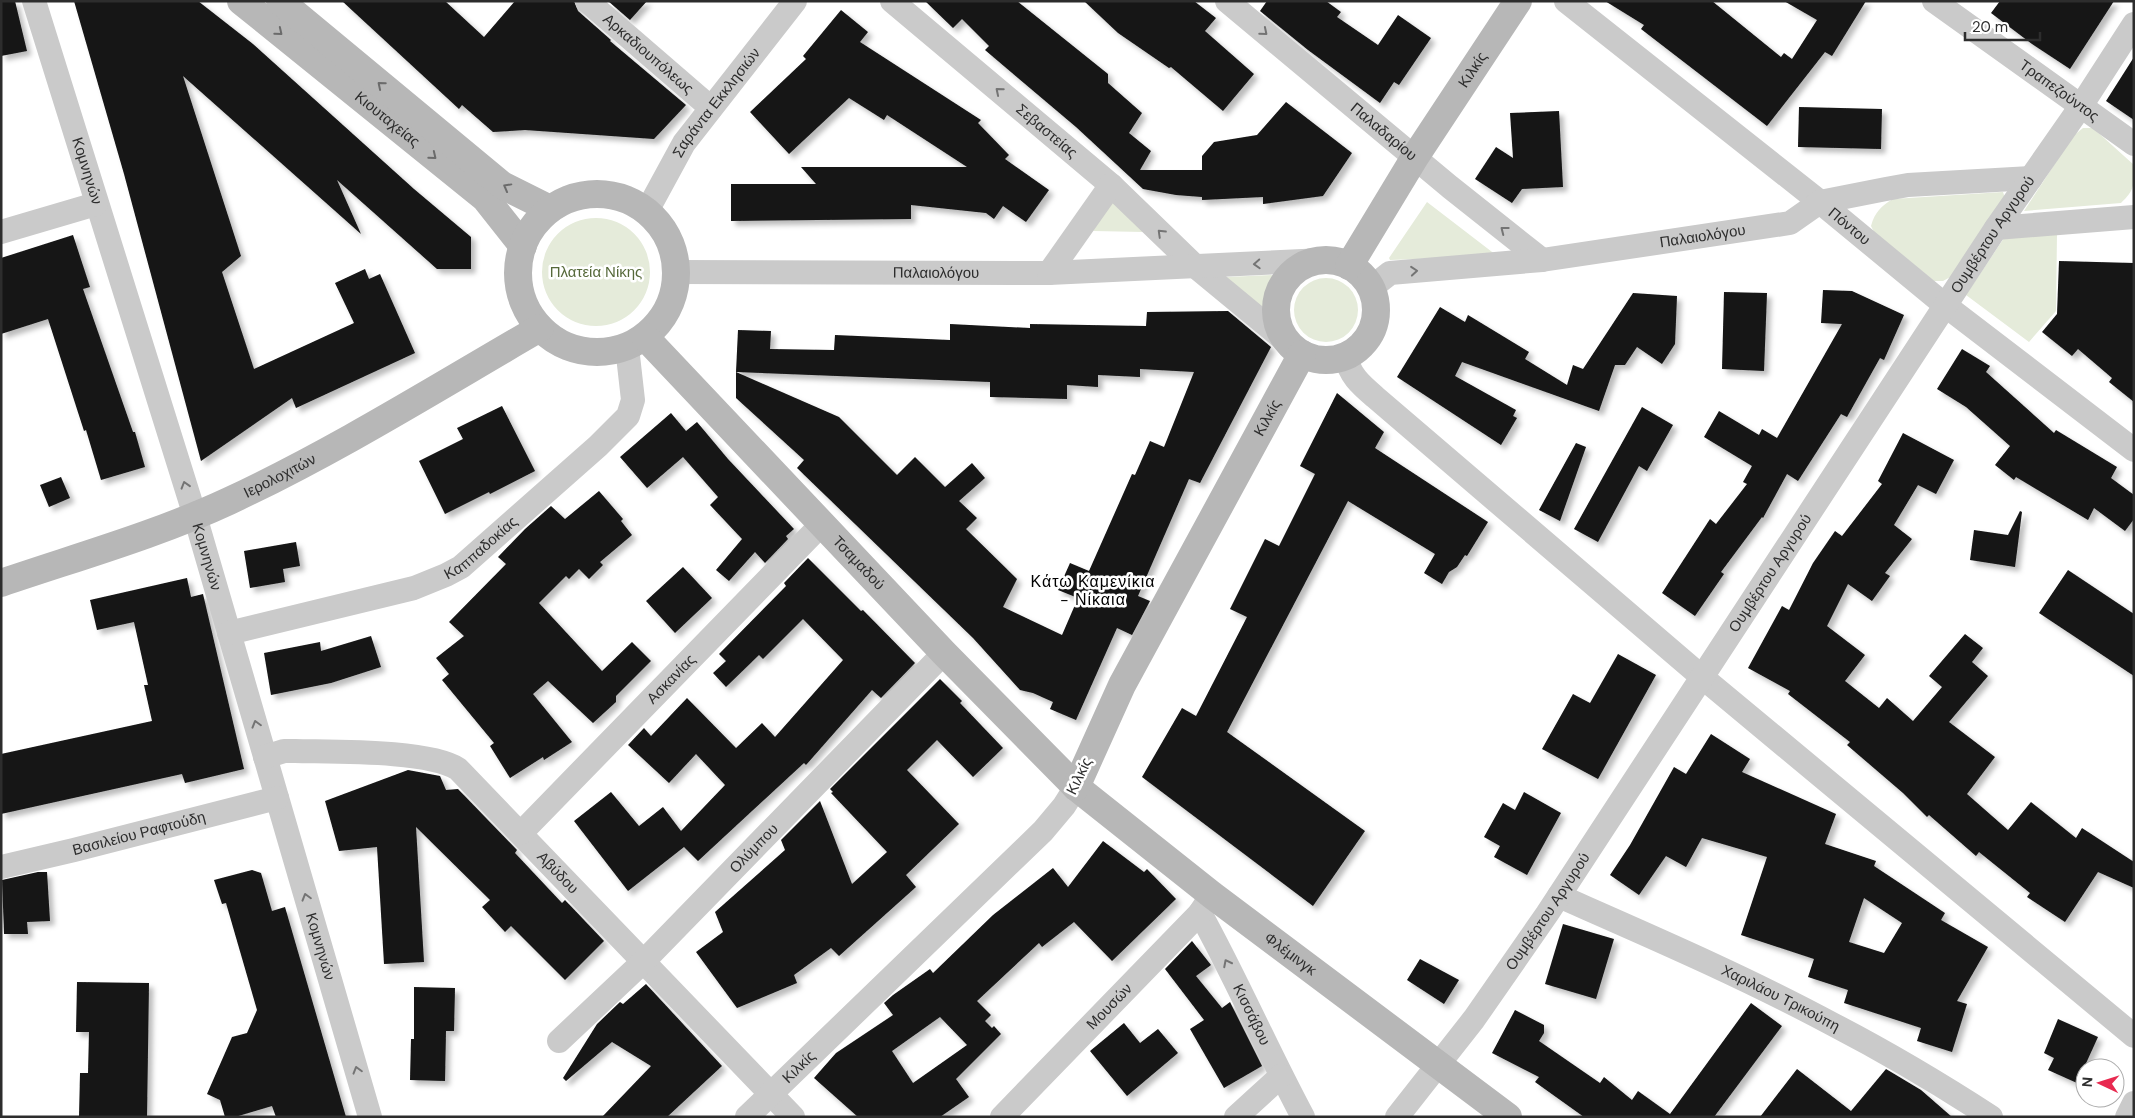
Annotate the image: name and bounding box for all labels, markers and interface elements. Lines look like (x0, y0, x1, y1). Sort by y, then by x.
street label: Αρκαδιουπόλεως (599, 9, 698, 99)
scale bar (1965, 10, 2040, 42)
text: 20 m (1972, 17, 2008, 37)
one-way arrow (273, 26, 282, 34)
one-way arrow (1259, 27, 1268, 36)
street label: Σαράντα Εκκλησιών (668, 44, 765, 161)
street label: Κιλκίς (1454, 48, 1492, 91)
street label: Τραπεζούντος (2015, 55, 2103, 126)
one-way arrow (378, 82, 387, 90)
street label: Κιουταχείας (351, 87, 424, 151)
one-way arrow (996, 89, 1005, 97)
street label: Παλαδαρίου (1346, 98, 1421, 165)
street label: Σεβαστείας (1012, 99, 1082, 163)
street label: Κομνηνών (67, 135, 107, 207)
one-way arrow (427, 151, 436, 159)
street label: Ουμβέρτου Αργυρού (1946, 172, 2039, 297)
one-way arrow (503, 183, 512, 193)
street label: Πόντου (1824, 203, 1875, 250)
street label: Παλαιολόγου (1658, 220, 1747, 252)
one-way arrow (1501, 227, 1510, 235)
one-way arrow (1157, 230, 1166, 239)
one-way arrow (1253, 258, 1261, 269)
park label: Πλατεία Νίκης (550, 262, 642, 282)
street label: Παλαιολόγου (893, 263, 979, 283)
one-way arrow (1411, 266, 1419, 277)
street label: Κιλκίς (1249, 396, 1285, 440)
street label: Ιερολοχιτών (240, 449, 319, 503)
one-way arrow (181, 481, 191, 489)
street label: Ουμβέρτου Αργυρού (1724, 510, 1816, 636)
street label: Καππαδοκίας (440, 512, 522, 584)
street label: Κομνηνών (188, 521, 226, 593)
street label: Τσαμαδού (828, 531, 889, 594)
district label: Κάτω Καμενίκια - Νίκαια (1030, 571, 1156, 610)
street label: Ασκανίας (642, 650, 700, 708)
one-way arrow (251, 721, 261, 729)
street label: Κιλκίς (1061, 754, 1097, 798)
street label: Βασιλείου Ραφτούδη (70, 807, 208, 860)
street label: Ολύμπου (725, 819, 783, 877)
street label: Αβύδου (533, 847, 583, 898)
street label: Ουμβέρτου Αργυρού (1501, 849, 1594, 974)
one-way arrow (302, 894, 312, 902)
street label: Κομνηνών (301, 910, 340, 983)
street label: Φλέμινγκ (1260, 928, 1321, 980)
one-way arrow (1223, 959, 1233, 968)
street label: Χαριλάου Τρικούπη (1718, 960, 1843, 1036)
street label: Μουσών (1082, 979, 1136, 1034)
street label: Κισσάβου (1228, 981, 1275, 1049)
street label: Κιλκίς (778, 1046, 820, 1088)
north arrow (2075, 1058, 2125, 1108)
one-way arrow (352, 1066, 362, 1075)
text: N (2078, 1076, 2096, 1088)

